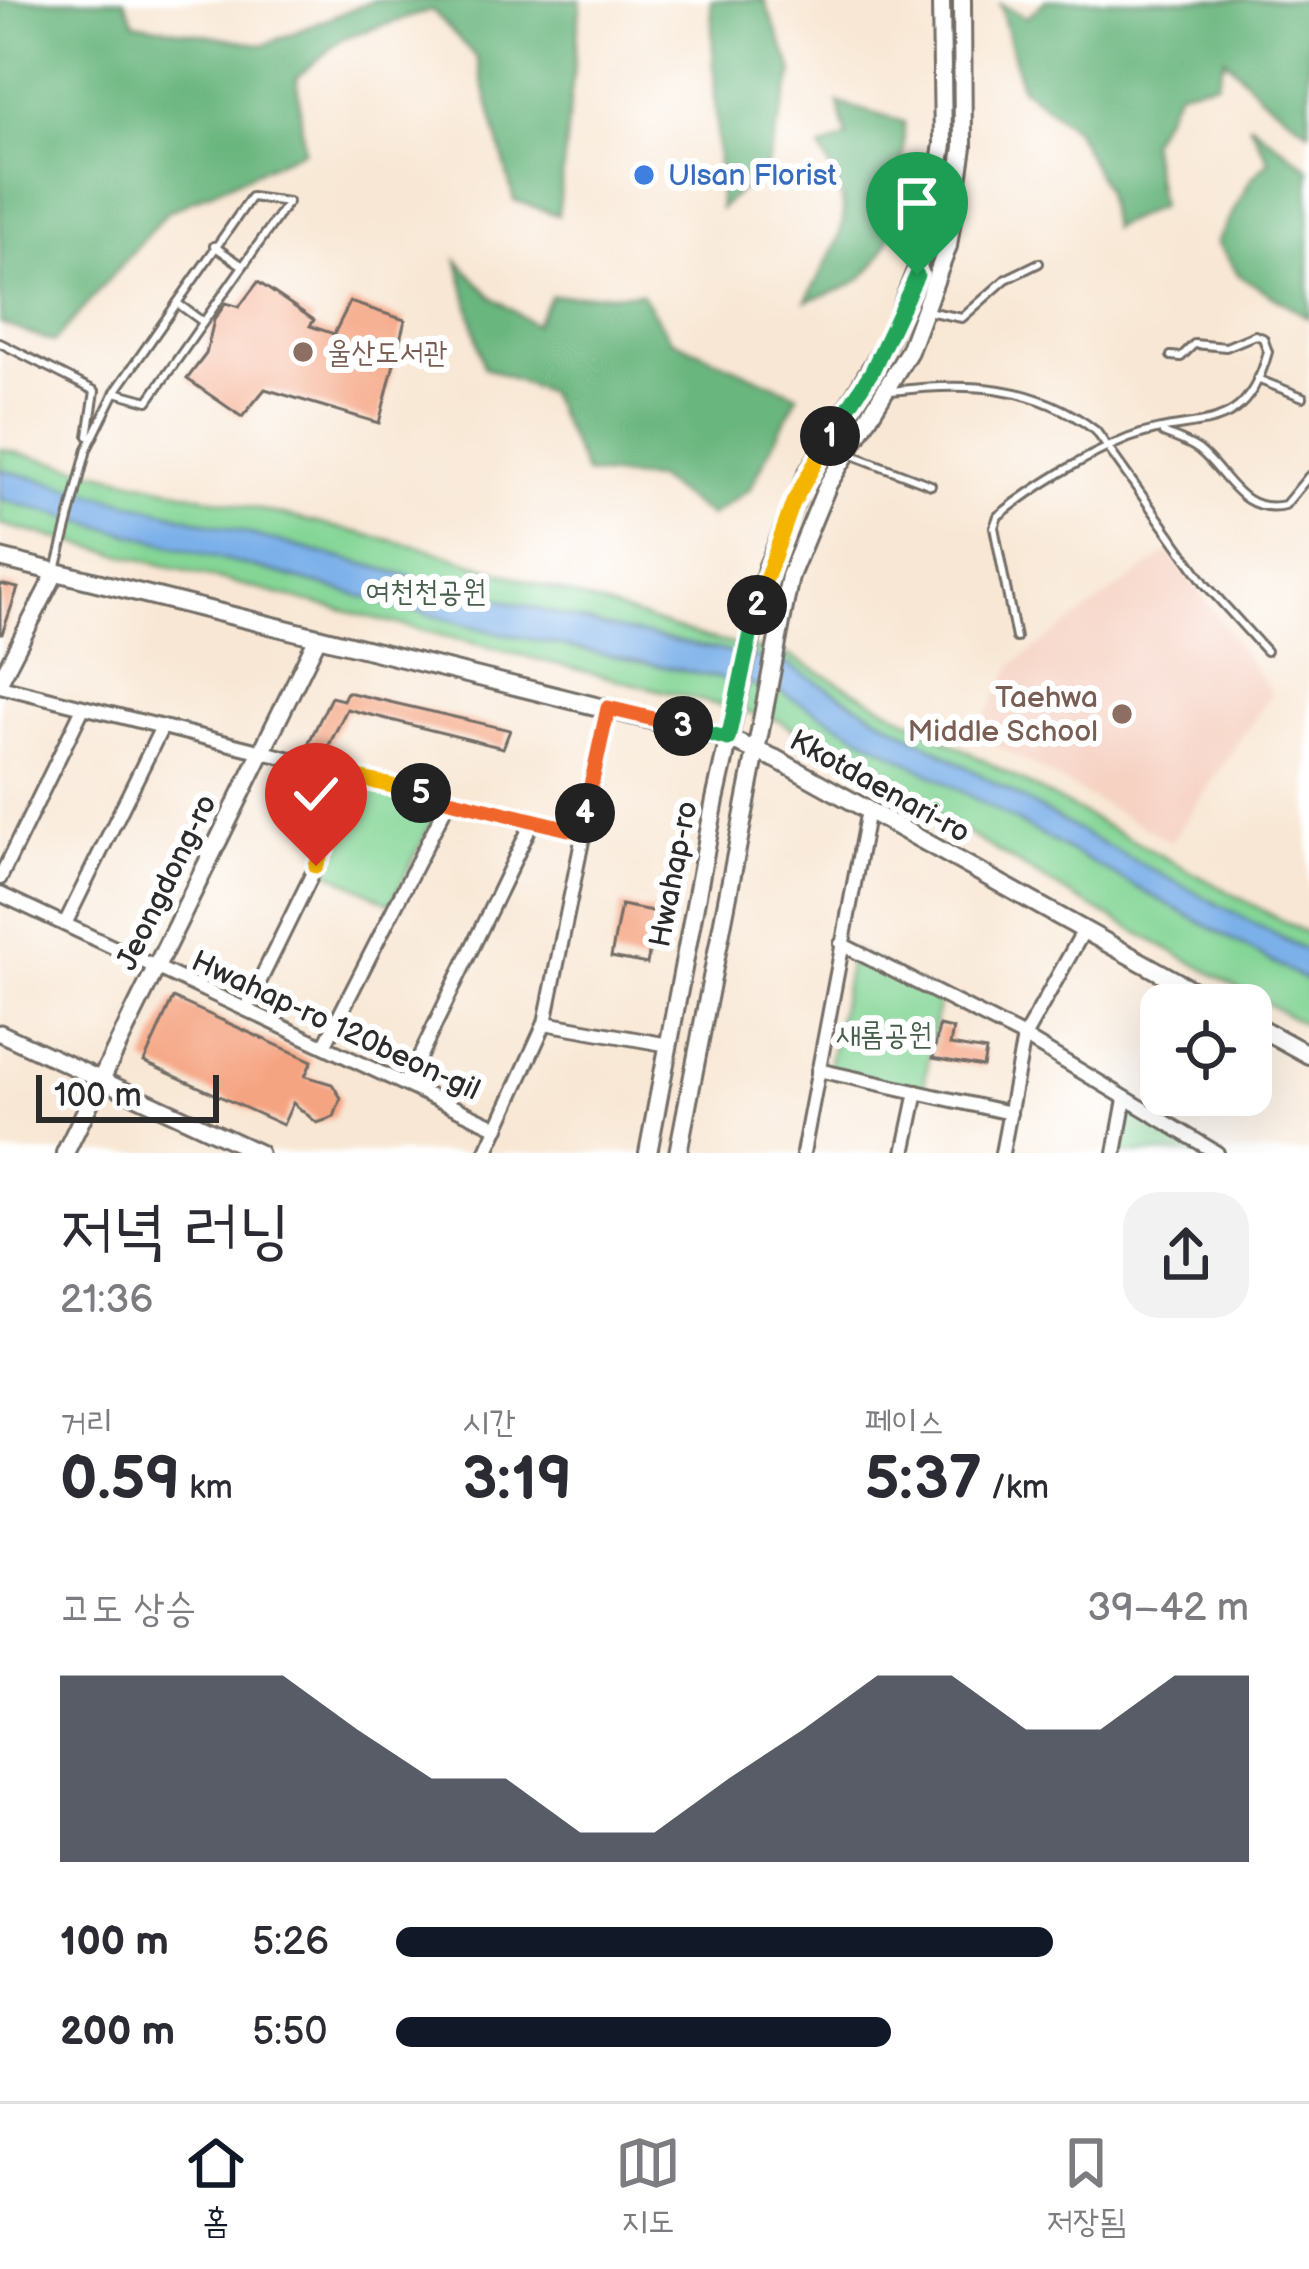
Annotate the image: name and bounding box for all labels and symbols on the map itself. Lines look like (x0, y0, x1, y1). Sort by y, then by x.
pin (866, 152, 968, 275)
place label: Ulsan Florist (668, 158, 837, 194)
marker: Ulsan Florist (631, 162, 657, 188)
place label: 울산도서관 (327, 335, 448, 371)
marker: 울산도서관 (290, 339, 316, 365)
pin: 1 (800, 406, 860, 466)
park label: 여천천공원 (366, 574, 486, 610)
pin: 2 (727, 575, 787, 635)
place label: Taehwa Middle School (907, 680, 1098, 750)
pin: 3 (653, 696, 713, 756)
marker: Taehwa Middle School (1109, 701, 1135, 727)
street label: Kkotdaenari-ro (783, 723, 976, 851)
pin (265, 743, 367, 866)
pin: 5 (391, 763, 451, 823)
pin: 4 (555, 783, 615, 843)
street label: Jeongdong-ro (109, 789, 225, 976)
street label: Hwahap-ro (642, 798, 706, 950)
street label: Hwahap-ro 120beon-gil (186, 943, 485, 1109)
park label: 새롬공원 (836, 1017, 932, 1053)
scale bar (36, 1069, 219, 1122)

